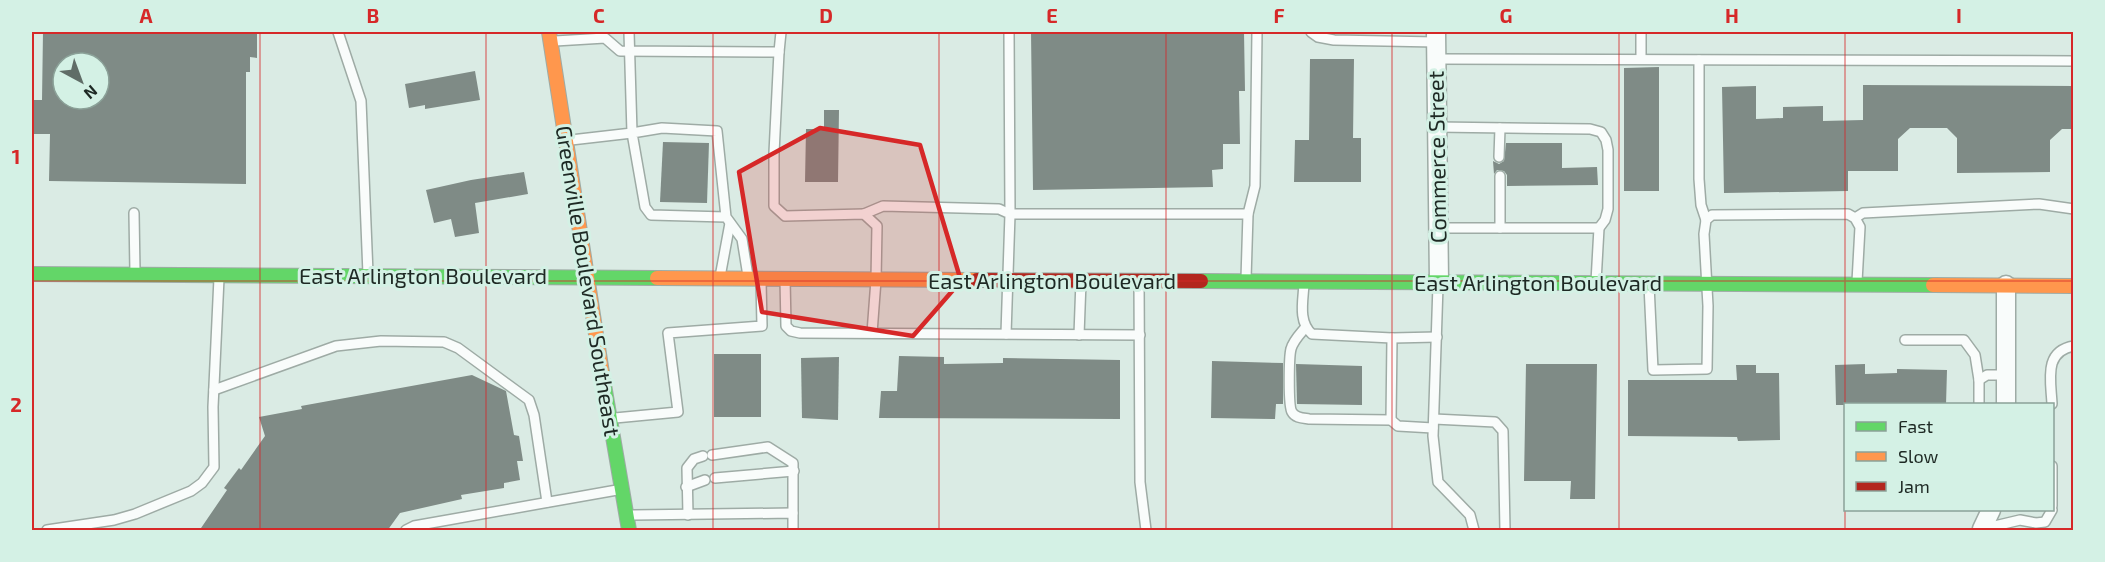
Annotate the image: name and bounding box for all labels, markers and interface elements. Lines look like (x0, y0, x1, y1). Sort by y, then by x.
text: A (139, 3, 153, 27)
text: B (367, 3, 379, 27)
text: C (593, 3, 605, 27)
text: D (819, 3, 833, 27)
text: E (1046, 3, 1058, 27)
text: F (1273, 3, 1285, 27)
text: G (1500, 3, 1512, 27)
text: H (1725, 3, 1739, 27)
text: I (1956, 3, 1962, 27)
north arrow (51, 51, 111, 111)
street label: Commerce Street (1421, 71, 1451, 243)
text: N (81, 82, 102, 104)
street label: Greenville Boulevard Southeast (552, 124, 626, 438)
text: 1 (12, 144, 20, 168)
street label: East Arlington Boulevard (299, 262, 547, 288)
street label: East Arlington Boulevard (928, 267, 1176, 293)
street label: East Arlington Boulevard (1414, 269, 1662, 295)
text: 2 (10, 392, 22, 416)
legend (1844, 403, 2054, 511)
text: Fast (1898, 415, 1933, 437)
text: Slow (1898, 445, 1939, 467)
text: Jam (1898, 475, 1930, 497)

